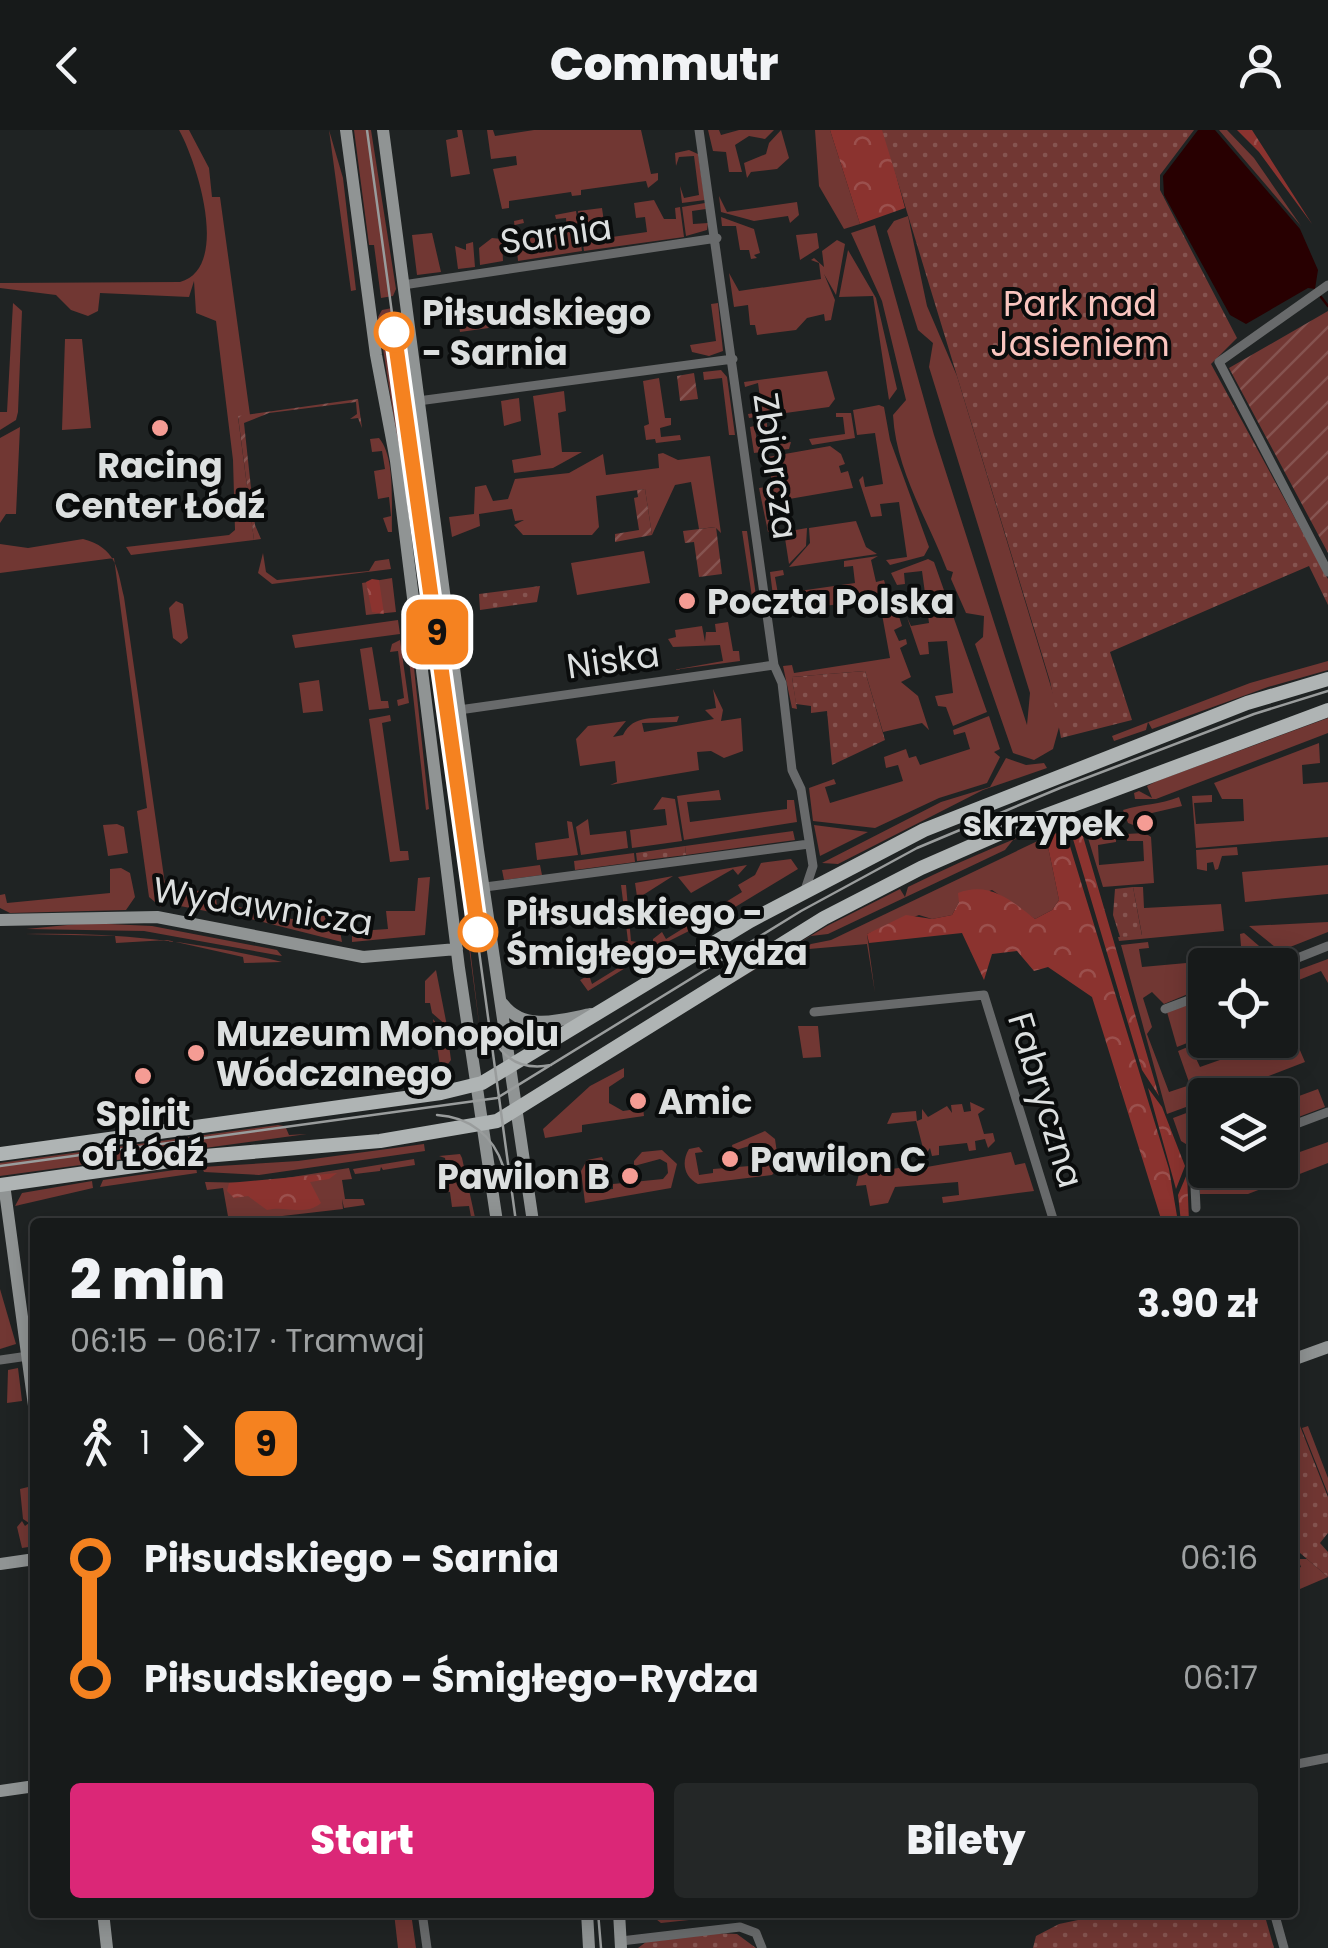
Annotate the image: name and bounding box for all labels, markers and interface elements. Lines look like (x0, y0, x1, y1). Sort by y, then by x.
text: Commutr (550, 33, 778, 96)
icon: back (40, 38, 95, 93)
icon: person (1233, 38, 1288, 93)
street label: Sarnia (497, 202, 615, 266)
park label: Park nad Jasieniem (990, 279, 1170, 368)
place label: Piłsudskiego - Sarnia (422, 288, 651, 377)
marker: Piłsudskiego - Sarnia (375, 313, 413, 351)
street label: Zbiorcza (741, 390, 811, 542)
marker: Racing Center Łódź (149, 417, 171, 439)
place label: Racing Center Łódź (55, 441, 265, 530)
place label: Poczta Polska (707, 577, 954, 626)
marker: Poczta Polska (676, 590, 698, 612)
line badge: 9 (404, 600, 470, 664)
text: 9 (426, 608, 448, 657)
street label: Niska (563, 629, 663, 691)
place label: skrzypek (962, 799, 1125, 848)
marker: skrzypek (1134, 812, 1156, 834)
street label: Wydawnicza (150, 864, 376, 948)
place label: Piłsudskiego - Śmigłego-Rydza (506, 888, 808, 977)
marker: Piłsudskiego - Śmigłego-Rydza (459, 913, 497, 951)
map controls (1188, 948, 1298, 1188)
button: locate (1188, 948, 1298, 1058)
street label: Fabryczna (996, 1006, 1096, 1194)
place label: Muzeum Monopolu Wódczanego (216, 1009, 559, 1098)
marker: Muzeum Monopolu Wódczanego (185, 1042, 207, 1064)
marker: Spirit of Łódź (132, 1065, 154, 1087)
place label: Amic (658, 1077, 752, 1126)
button: layers (1188, 1078, 1298, 1188)
place label: Spirit of Łódź (82, 1089, 204, 1178)
marker: Amic (627, 1090, 649, 1112)
place label: Pawilon C (750, 1135, 927, 1184)
marker: Pawilon C (719, 1148, 741, 1170)
place label: Pawilon B (437, 1152, 610, 1201)
marker: Pawilon B (619, 1165, 641, 1187)
text: 2 min (70, 1241, 225, 1318)
text: 3.90 zł (1137, 1277, 1258, 1330)
text: 06:15 – 06:17 · Tramwaj (70, 1318, 425, 1363)
icon: walk (70, 1416, 125, 1471)
icon: forward (165, 1416, 220, 1471)
text: 9 (255, 1419, 277, 1468)
text: 1 (140, 1420, 150, 1465)
text: Piłsudskiego - Sarnia (144, 1532, 559, 1585)
text: 06:16 (1180, 1535, 1258, 1580)
text: Piłsudskiego - Śmigłego-Rydza (144, 1652, 759, 1705)
text: 06:17 (1183, 1655, 1258, 1700)
button: Start (70, 1783, 654, 1898)
button: Bilety (674, 1783, 1258, 1898)

